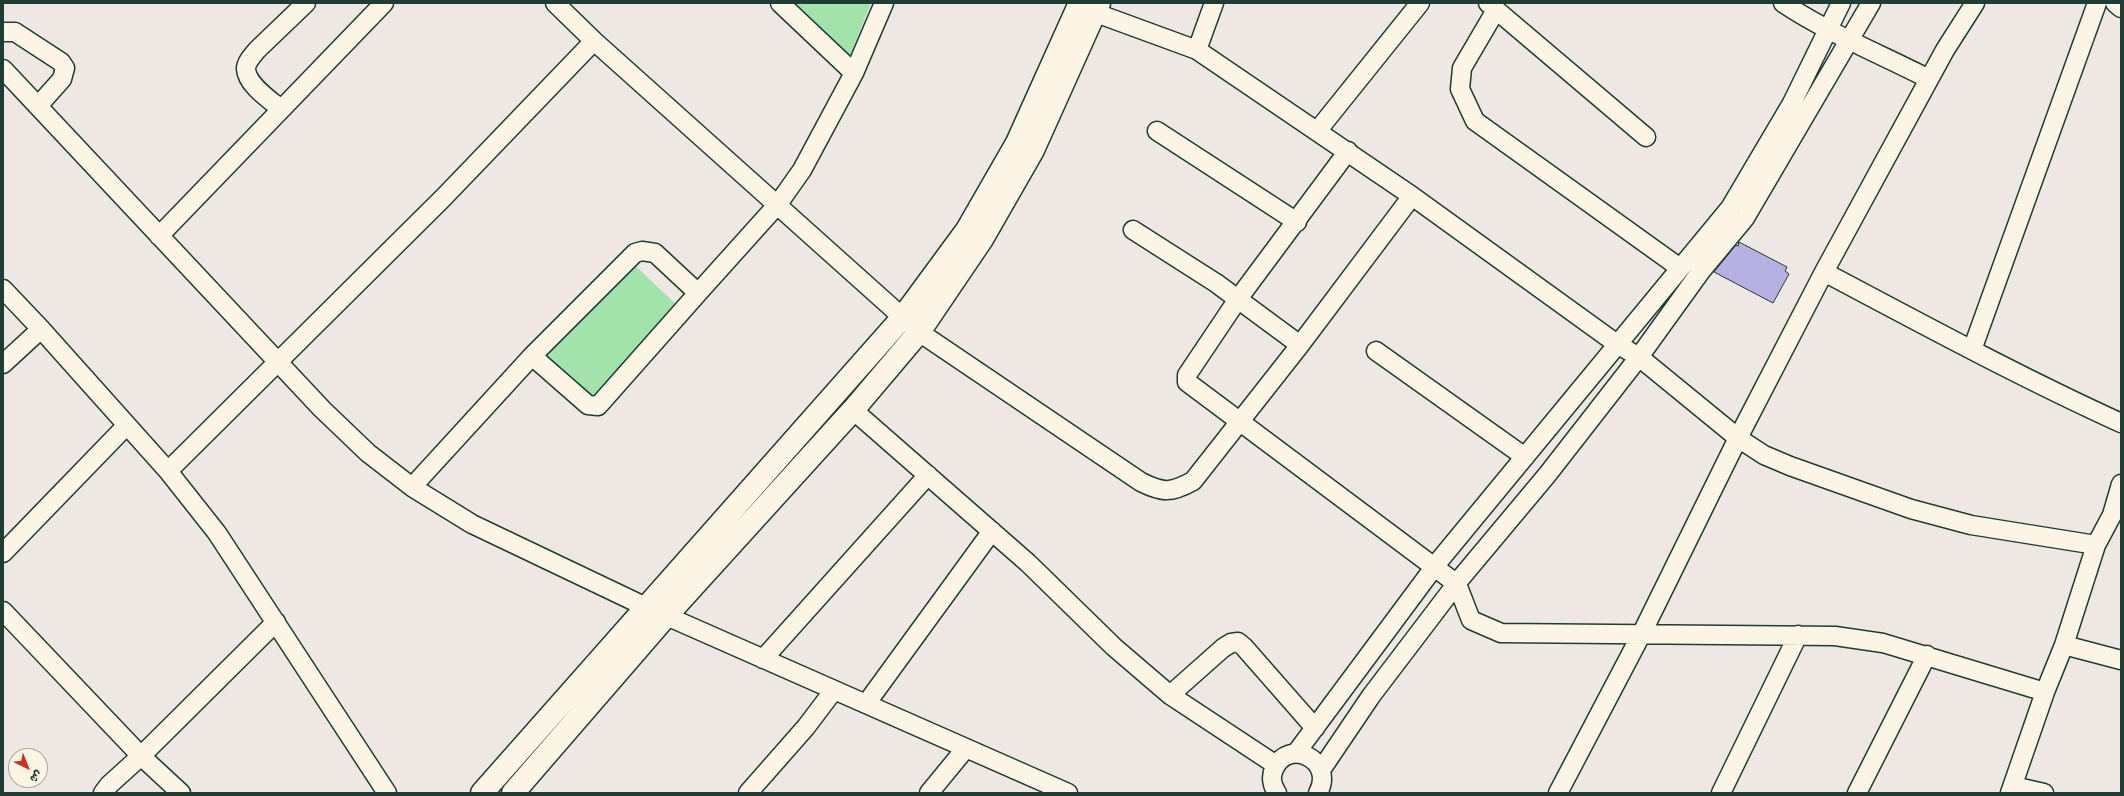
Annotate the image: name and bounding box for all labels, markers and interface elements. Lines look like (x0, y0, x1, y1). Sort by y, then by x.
north arrow (8, 748, 48, 788)
text: ش (26, 767, 45, 786)

